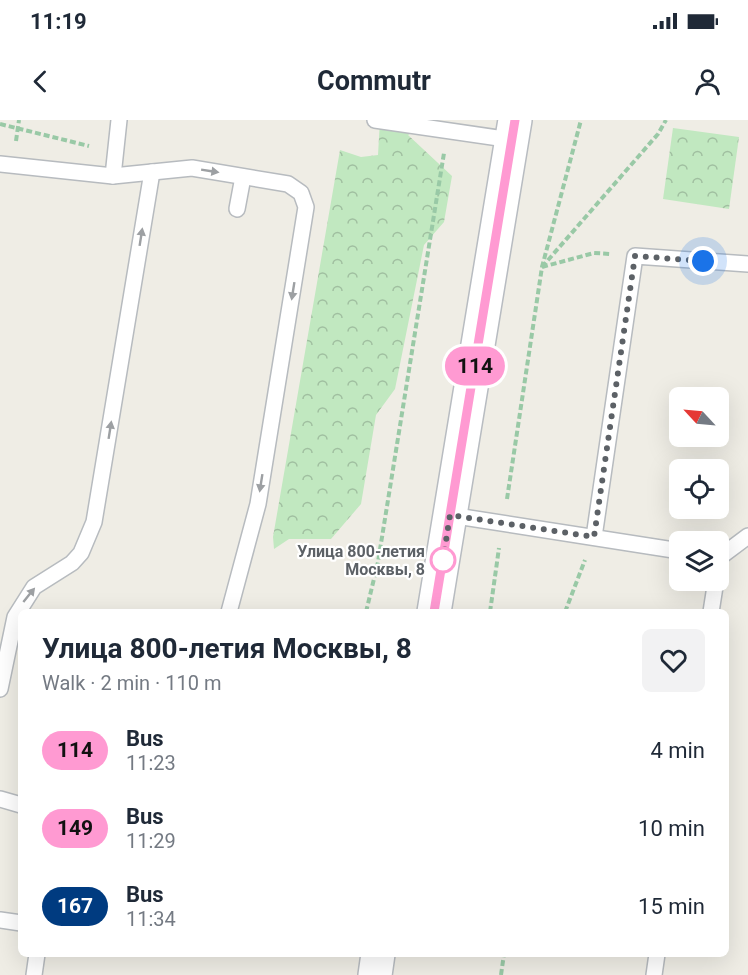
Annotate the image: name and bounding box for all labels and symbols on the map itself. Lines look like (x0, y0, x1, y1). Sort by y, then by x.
one-way arrow (201, 167, 220, 176)
one-way arrow (137, 228, 146, 247)
your location (688, 246, 718, 276)
one-way arrow (288, 281, 297, 300)
line badge: 114 (440, 346, 510, 386)
north arrow (669, 387, 729, 447)
one-way arrow (105, 420, 114, 439)
one-way arrow (256, 474, 265, 493)
place label: Улица 800-летия Москвы, 8 (297, 542, 425, 579)
marker: Улица 800-летия Москвы, 8 (430, 547, 456, 573)
one-way arrow (22, 588, 35, 603)

